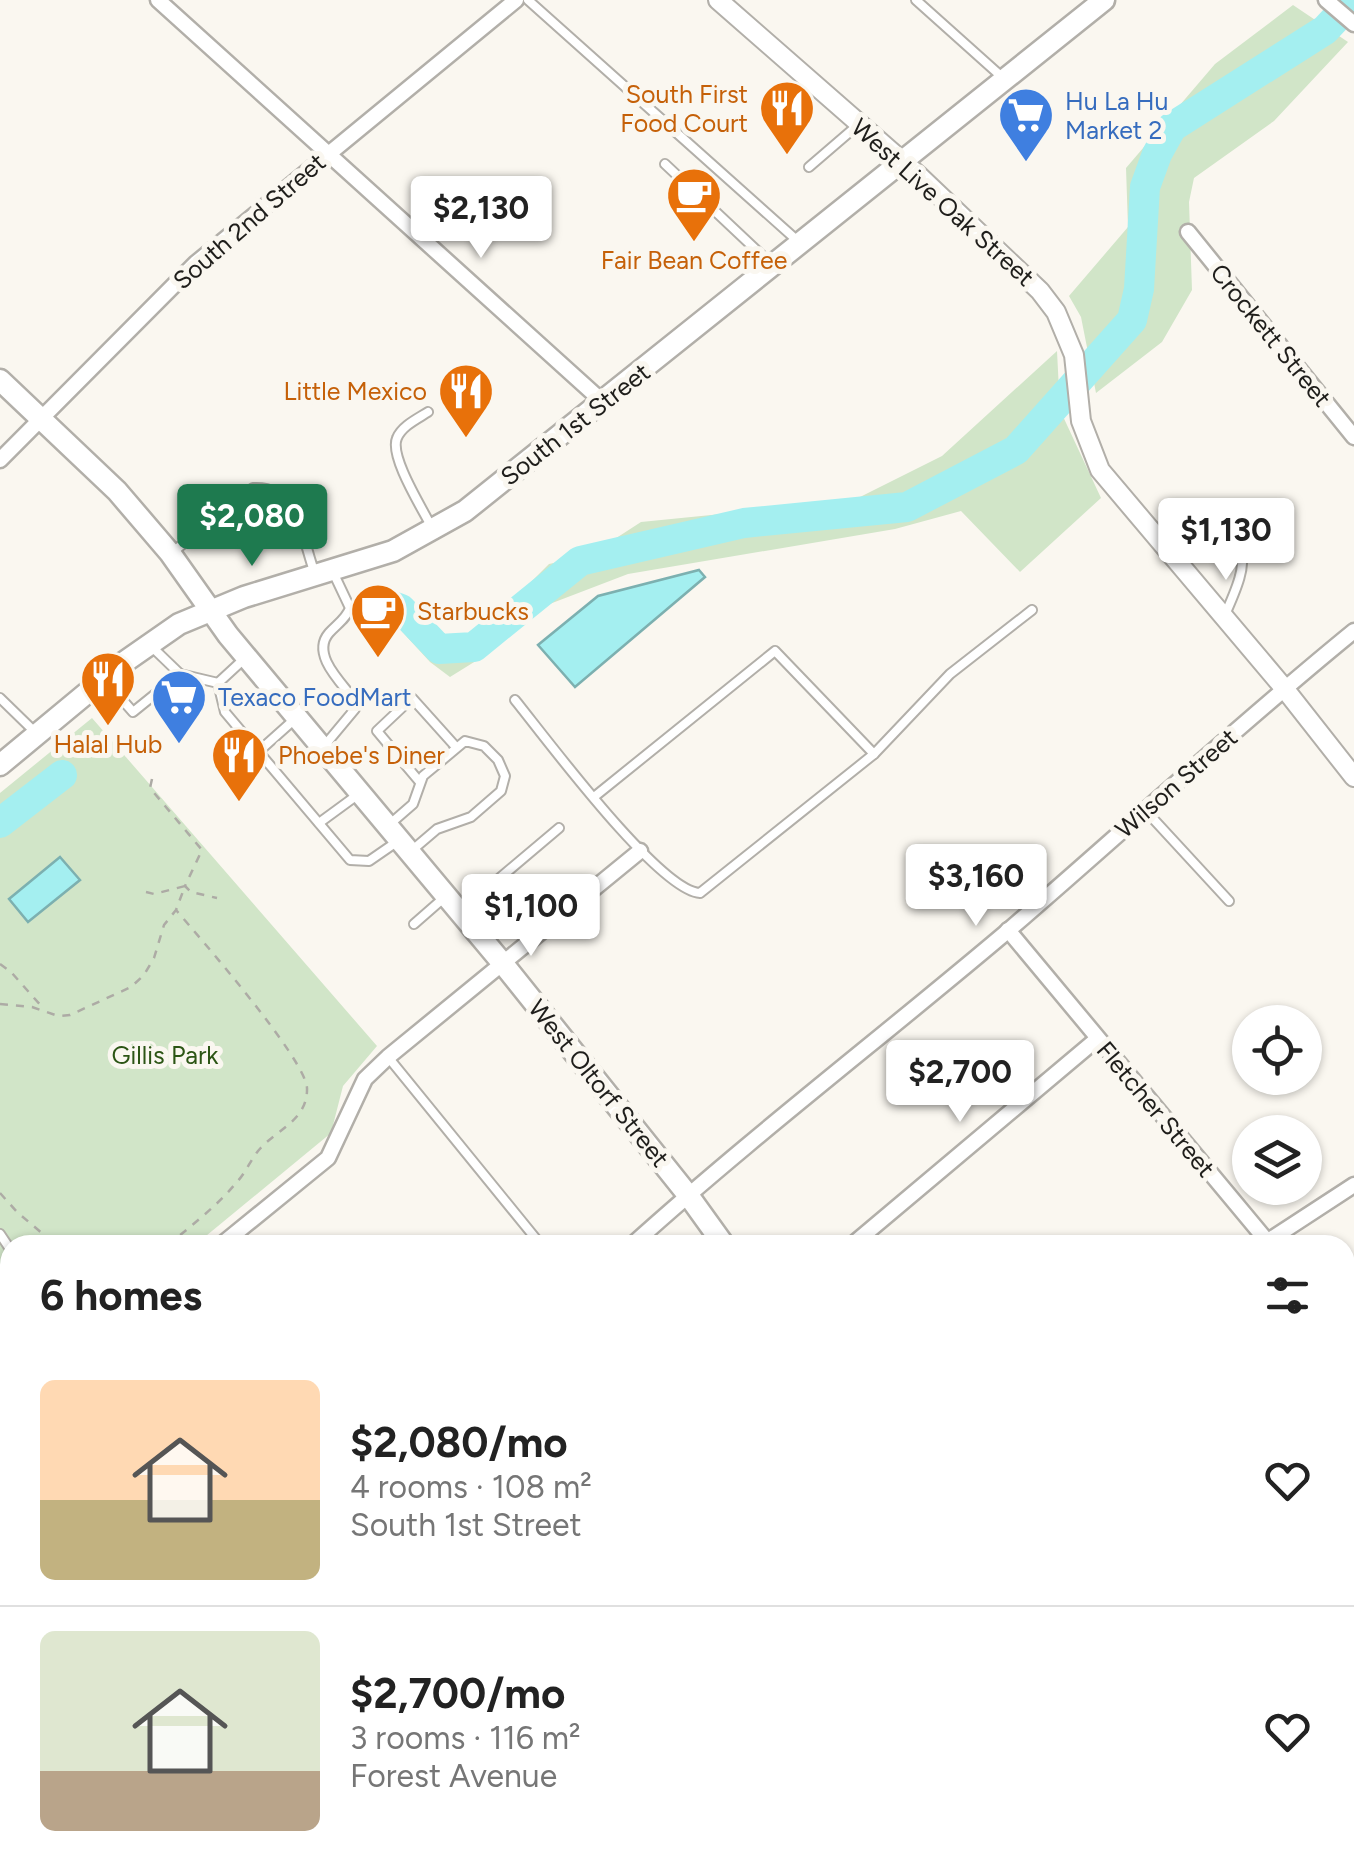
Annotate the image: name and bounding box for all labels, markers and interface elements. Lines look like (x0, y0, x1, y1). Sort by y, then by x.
restaurant icon: South First Food Court (757, 78, 817, 157)
place label: South First Food Court (620, 79, 748, 138)
supermarket icon: Hu La Hu Market 2 (996, 85, 1056, 164)
place label: Hu La Hu Market 2 (1065, 86, 1169, 145)
street label: West Live Oak Street (845, 112, 1041, 292)
street label: South 2nd Street (167, 147, 331, 295)
cafe icon: Fair Bean Coffee (664, 165, 724, 244)
pin: $2,130 (400, 176, 562, 261)
text: $2,130 (433, 189, 529, 227)
place label: Fair Bean Coffee (601, 245, 787, 275)
street label: Crockett Street (1204, 258, 1338, 412)
street label: South 1st Street (494, 356, 656, 492)
restaurant icon: Little Mexico (436, 361, 496, 440)
place label: Little Mexico (284, 376, 427, 406)
pin: $2,080 (171, 484, 333, 569)
text: $2,080 (199, 497, 305, 535)
pin: $1,130 (1145, 498, 1307, 583)
text: $1,130 (1180, 511, 1272, 549)
cafe icon: Starbucks (348, 581, 408, 660)
place label: Starbucks (417, 596, 529, 626)
restaurant icon: Halal Hub (78, 649, 138, 728)
supermarket icon: Texaco FoodMart (149, 667, 209, 746)
place label: Texaco FoodMart (218, 682, 411, 712)
street label: Wilson Street (1109, 722, 1243, 844)
restaurant icon: Phoebe's Diner (209, 725, 269, 804)
place label: Halal Hub (54, 729, 162, 759)
place label: Phoebe's Diner (278, 740, 445, 770)
pin: $3,160 (895, 844, 1057, 929)
text: $3,160 (928, 857, 1024, 895)
pin: $1,100 (450, 874, 612, 959)
text: $1,100 (484, 887, 578, 925)
street label: West Oltorf Street (522, 993, 676, 1173)
map controls (1232, 1005, 1322, 1205)
button: locate (1232, 1005, 1322, 1095)
street label: Fletcher Street (1091, 1035, 1221, 1183)
park label: Gillis Park (112, 1040, 219, 1070)
pin: $2,700 (879, 1040, 1041, 1125)
text: $2,700 (908, 1053, 1012, 1091)
button: layers (1232, 1115, 1322, 1205)
icon: filters (1260, 1268, 1315, 1323)
text: 6 homes (40, 1270, 202, 1321)
text: $2,080/mo (350, 1417, 568, 1468)
icon: home (120, 1420, 240, 1540)
icon: heart (1260, 1453, 1315, 1508)
text: 4 rooms · 108 m² (350, 1468, 592, 1506)
text: South 1st Street (350, 1506, 582, 1544)
text: $2,700/mo (350, 1668, 565, 1719)
icon: home (120, 1671, 240, 1791)
icon: heart (1260, 1704, 1315, 1759)
text: 3 rooms · 116 m² (350, 1719, 581, 1757)
text: Forest Avenue (350, 1757, 557, 1795)

